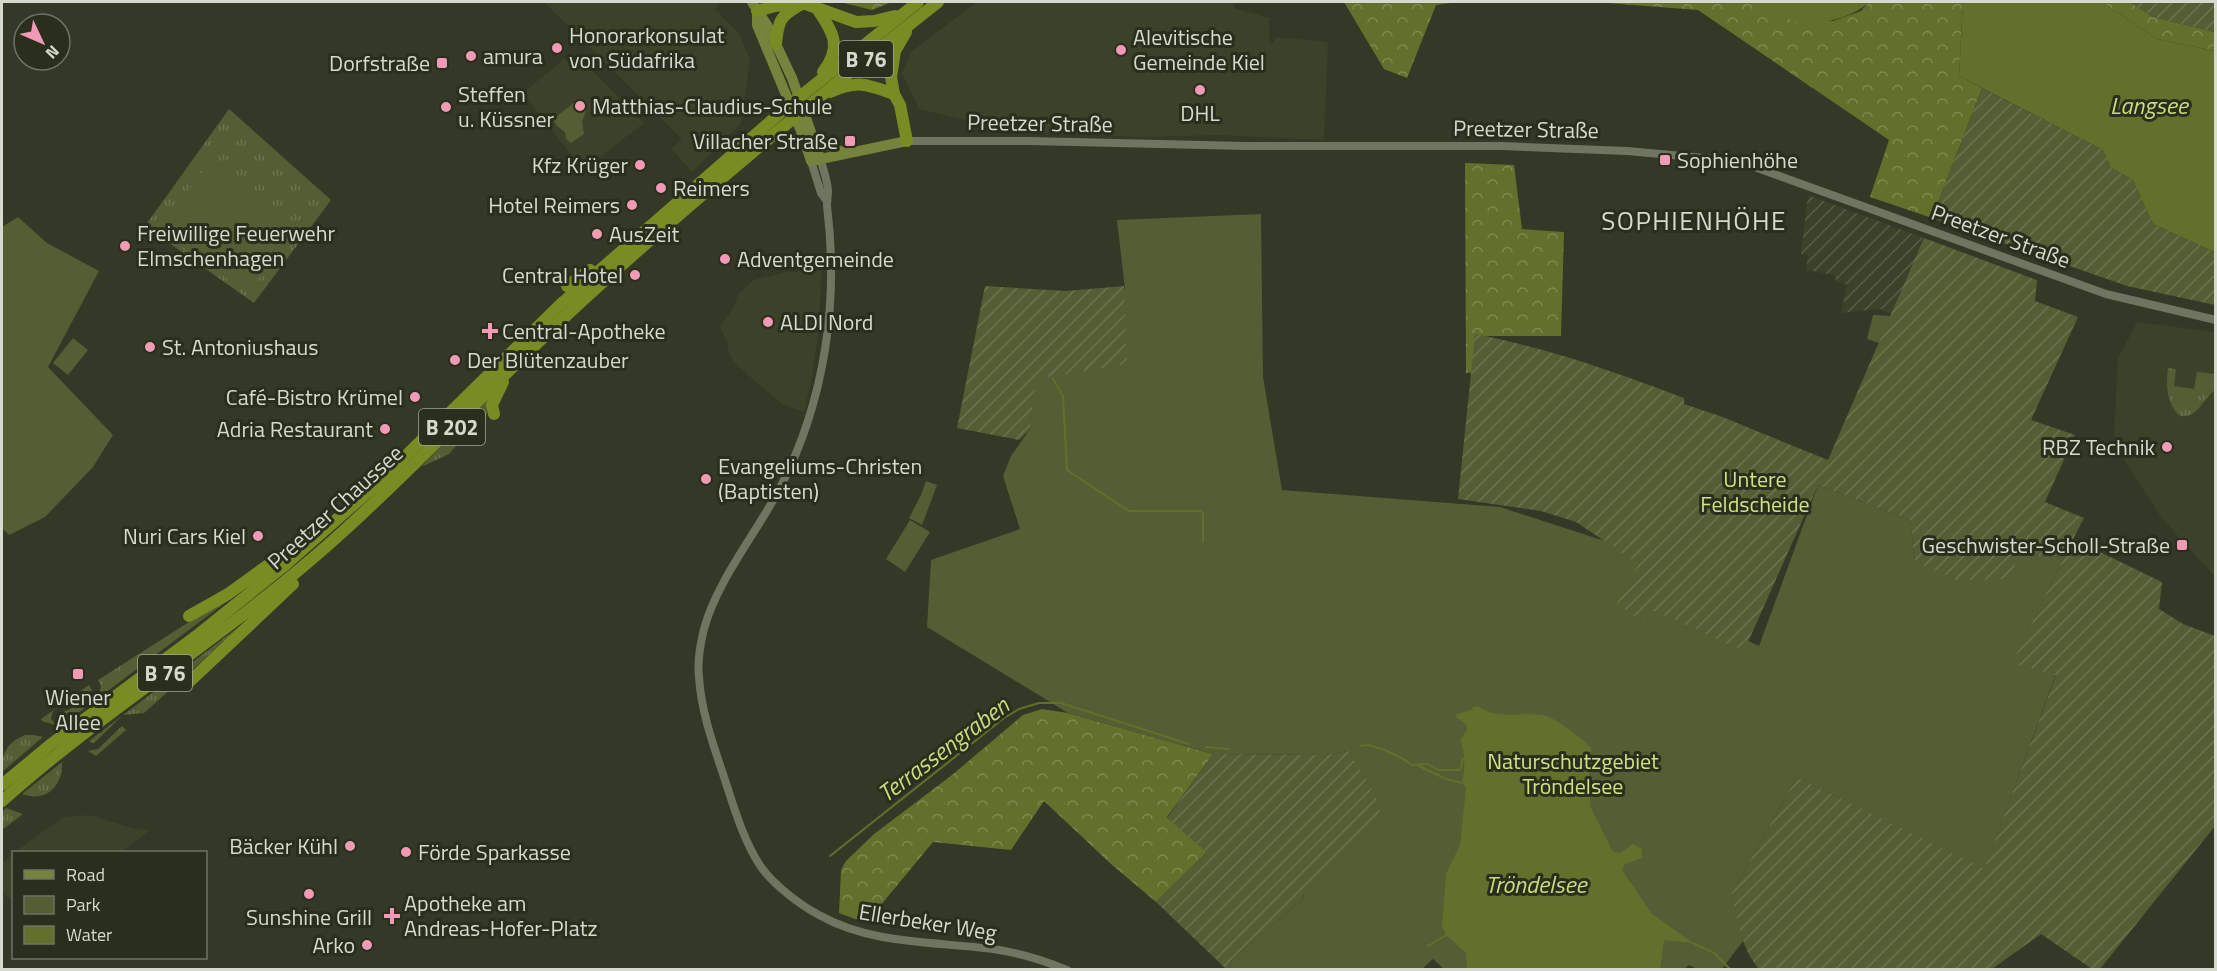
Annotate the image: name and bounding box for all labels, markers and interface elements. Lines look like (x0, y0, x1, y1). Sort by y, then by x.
north arrow (12, 12, 72, 72)
place label: Honorarkonsulat von Südafrika (569, 18, 725, 77)
place label: Alevitische Gemeinde Kiel (1133, 20, 1265, 79)
place label: amura (483, 39, 543, 73)
text: N (40, 40, 65, 65)
marker: Honorarkonsulat von Südafrika (550, 41, 564, 55)
road number: B 76 (839, 41, 893, 77)
marker: Alevitische Gemeinde Kiel (1114, 43, 1128, 57)
place label: Dorfstraße (329, 46, 430, 80)
marker: amura (464, 49, 478, 63)
marker: Dorfstraße (435, 56, 449, 70)
place label: Steffen u. Küssner (458, 77, 555, 136)
marker: DHL (1193, 83, 1207, 97)
water label: Langsee (2110, 87, 2190, 123)
place label: Matthias-Claudius-Schule (592, 89, 832, 123)
place label: DHL (1180, 96, 1220, 130)
marker: Matthias-Claudius-Schule (573, 99, 587, 113)
marker: Steffen u. Küssner (439, 100, 453, 114)
street label: Preetzer Straße (967, 105, 1113, 141)
street label: Preetzer Straße (1453, 111, 1599, 147)
place label: Villacher Straße (692, 124, 838, 158)
marker: Villacher Straße (843, 134, 857, 148)
place label: Sophienhöhe (1677, 143, 1798, 177)
place label: Kfz Krüger (532, 148, 628, 182)
marker: Sophienhöhe (1658, 153, 1672, 167)
marker: Kfz Krüger (633, 158, 647, 172)
place label: Reimers (673, 171, 750, 205)
marker: Reimers (654, 181, 668, 195)
place label: Hotel Reimers (488, 188, 620, 222)
street label: Preetzer Straße (1927, 195, 2075, 277)
marker: Hotel Reimers (625, 198, 639, 212)
district label: SOPHIENHÖHE (1601, 201, 1787, 240)
place label: Freiwillige Feuerwehr Elmschenhagen (137, 216, 336, 275)
place label: AusZeit (609, 217, 680, 251)
marker: AusZeit (590, 227, 604, 241)
marker: Freiwillige Feuerwehr Elmschenhagen (118, 239, 132, 253)
place label: Adventgemeinde (737, 242, 894, 276)
marker: Adventgemeinde (718, 252, 732, 266)
place label: Central Hotel (502, 258, 623, 292)
marker: Central Hotel (628, 268, 642, 282)
place label: ALDI Nord (780, 305, 873, 339)
place label: Central-Apotheke (502, 314, 666, 348)
marker: ALDI Nord (761, 315, 775, 329)
marker: Central-Apotheke (483, 324, 497, 338)
place label: St. Antoniushaus (162, 330, 319, 364)
marker: St. Antoniushaus (143, 340, 157, 354)
place label: Der Blütenzauber (467, 343, 629, 377)
marker: Der Blütenzauber (448, 353, 462, 367)
place label: Café-Bistro Krümel (226, 380, 403, 414)
marker: Café-Bistro Krümel (408, 390, 422, 404)
road number: B 202 (419, 409, 485, 445)
place label: Adria Restaurant (217, 412, 373, 446)
marker: Adria Restaurant (378, 422, 392, 436)
place label: RBZ Technik (2042, 430, 2155, 464)
street label: Preetzer Chaussee (259, 436, 411, 578)
marker: RBZ Technik (2160, 440, 2174, 454)
place label: Evangeliums-Christen (Baptisten) (718, 449, 922, 508)
park label: Untere Feldscheide (1700, 462, 1810, 521)
marker: Evangeliums-Christen (Baptisten) (699, 472, 713, 486)
place label: Nuri Cars Kiel (123, 519, 246, 553)
place label: Geschwister-Scholl-Straße (1922, 528, 2170, 562)
marker: Nuri Cars Kiel (251, 529, 265, 543)
marker: Geschwister-Scholl-Straße (2175, 538, 2189, 552)
road number: B 76 (138, 655, 192, 691)
marker: Wiener Allee (71, 667, 85, 681)
place label: Wiener Allee (45, 680, 111, 739)
water label: Terrassengraben (870, 687, 1017, 810)
park label: Naturschutzgebiet Tröndelsee (1487, 744, 1659, 803)
place label: Bäcker Kühl (229, 829, 338, 863)
place label: Förde Sparkasse (418, 835, 571, 869)
marker: Bäcker Kühl (343, 839, 357, 853)
marker: Förde Sparkasse (399, 845, 413, 859)
legend (12, 851, 207, 959)
text: Road (66, 861, 105, 888)
water label: Tröndelsee (1485, 866, 1589, 902)
place label: Apotheke am Andreas-Hofer-Platz (404, 886, 597, 945)
marker: Sunshine Grill (302, 887, 316, 901)
text: Park (66, 891, 101, 918)
street label: Ellerbeker Weg (857, 894, 999, 950)
place label: Sunshine Grill (246, 900, 372, 934)
marker: Apotheke am Andreas-Hofer-Platz (385, 909, 399, 923)
text: Water (66, 921, 112, 948)
place label: Arko (312, 928, 355, 962)
marker: Arko (360, 938, 374, 952)

